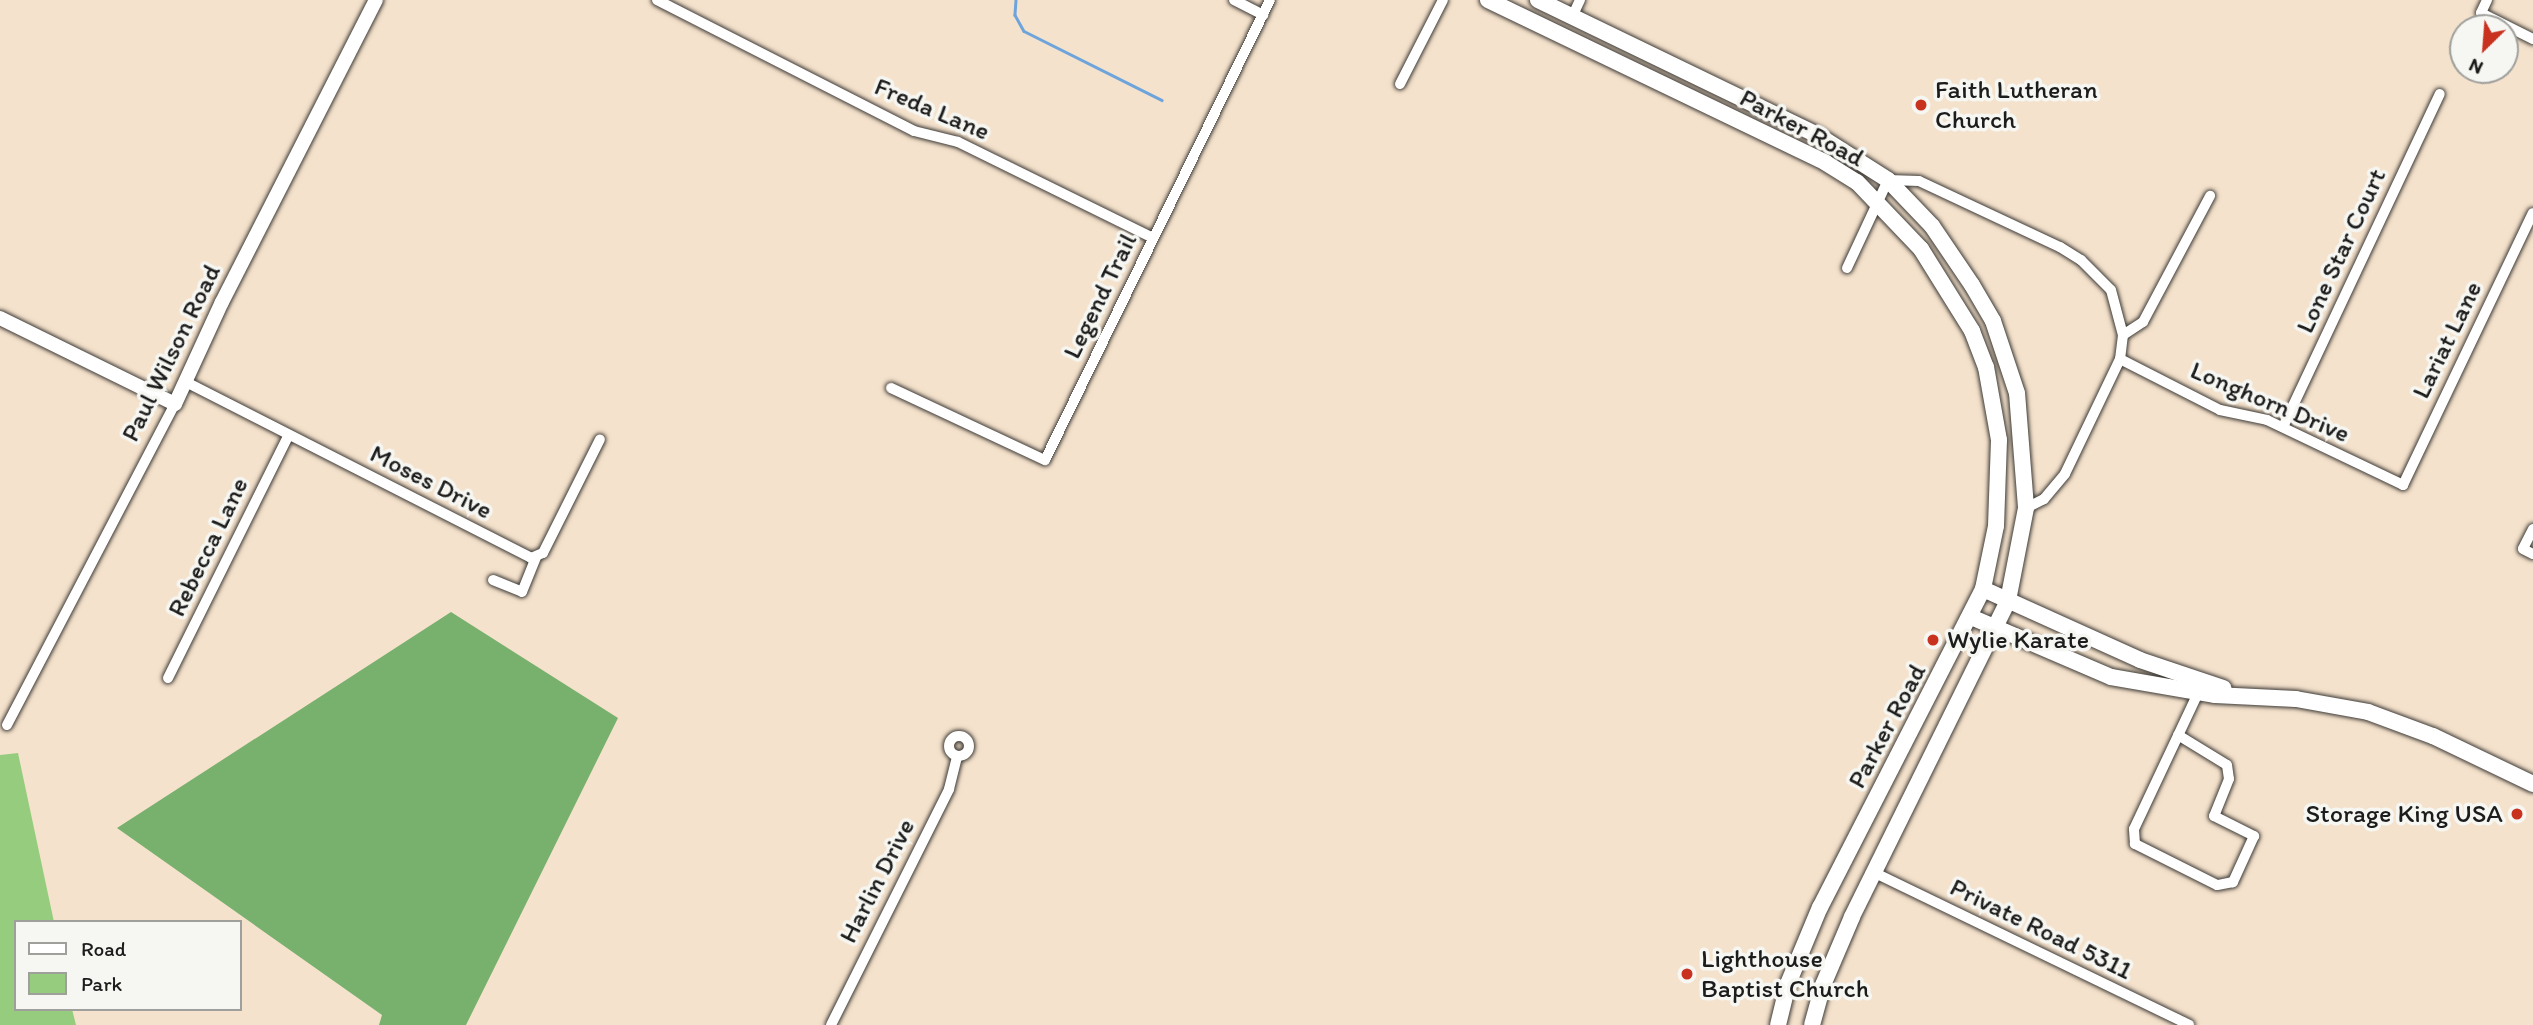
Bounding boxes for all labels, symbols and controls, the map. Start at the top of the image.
north arrow [2449,14,2519,84]
text: N [2465,54,2486,80]
street label: Freda Lane [870,71,994,147]
place label: Faith Lutheran Church [1935,74,2098,136]
street label: Parker Road [1735,82,1869,174]
marker: Faith Lutheran Church [1913,97,1929,113]
street label: Lone Star Court [2289,164,2393,338]
street label: Legend Trail [1056,228,1144,364]
street label: Paul Wilson Road [115,260,227,446]
street label: Lariat Lane [2405,276,2489,404]
street label: Longhorn Drive [2186,354,2354,450]
street label: Moses Drive [364,438,498,526]
street label: Rebecca Lane [161,472,255,622]
place label: Wylie Karate [1947,624,2089,656]
marker: Wylie Karate [1925,632,1941,648]
street label: Parker Road [1841,659,1933,793]
place label: Storage King USA [2305,798,2503,830]
marker: Storage King USA [2509,806,2525,822]
street label: Harlin Drive [832,814,922,948]
street label: Private Road 5311 [1945,871,2137,987]
legend [14,920,242,1011]
text: Road [81,936,126,961]
place label: Lighthouse Baptist Church [1701,943,1870,1004]
marker: Lighthouse Baptist Church [1679,966,1695,982]
text: Park [81,971,122,996]

